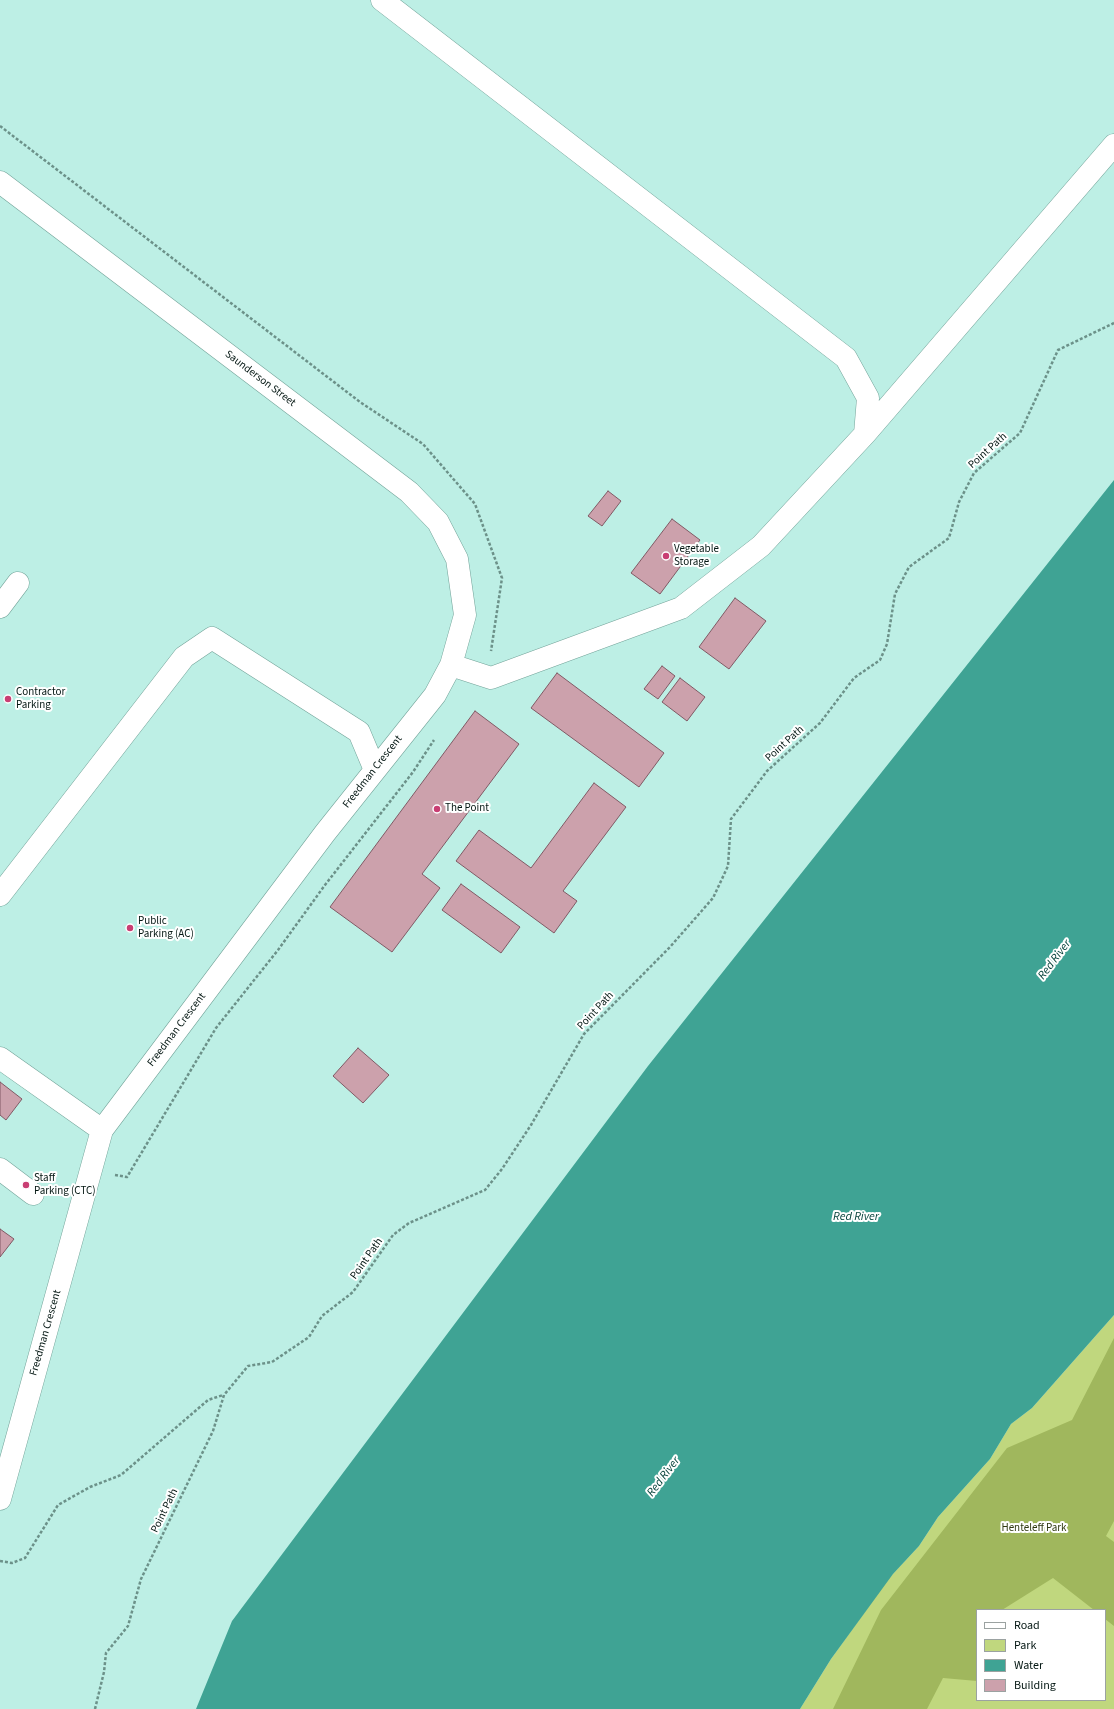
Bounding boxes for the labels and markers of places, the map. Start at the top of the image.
place label: Vegetable Storage [674,543,719,569]
marker: Vegetable Storage [661,551,671,561]
place label: Contractor Parking [16,686,65,712]
marker: Contractor Parking [3,694,13,704]
place label: The Point [445,802,489,816]
marker: The Point [432,804,442,814]
place label: Public Parking (AC) [138,915,194,941]
marker: Public Parking (AC) [125,923,135,933]
place label: Staff Parking (CTC) [34,1172,96,1198]
marker: Staff Parking (CTC) [21,1180,31,1190]

